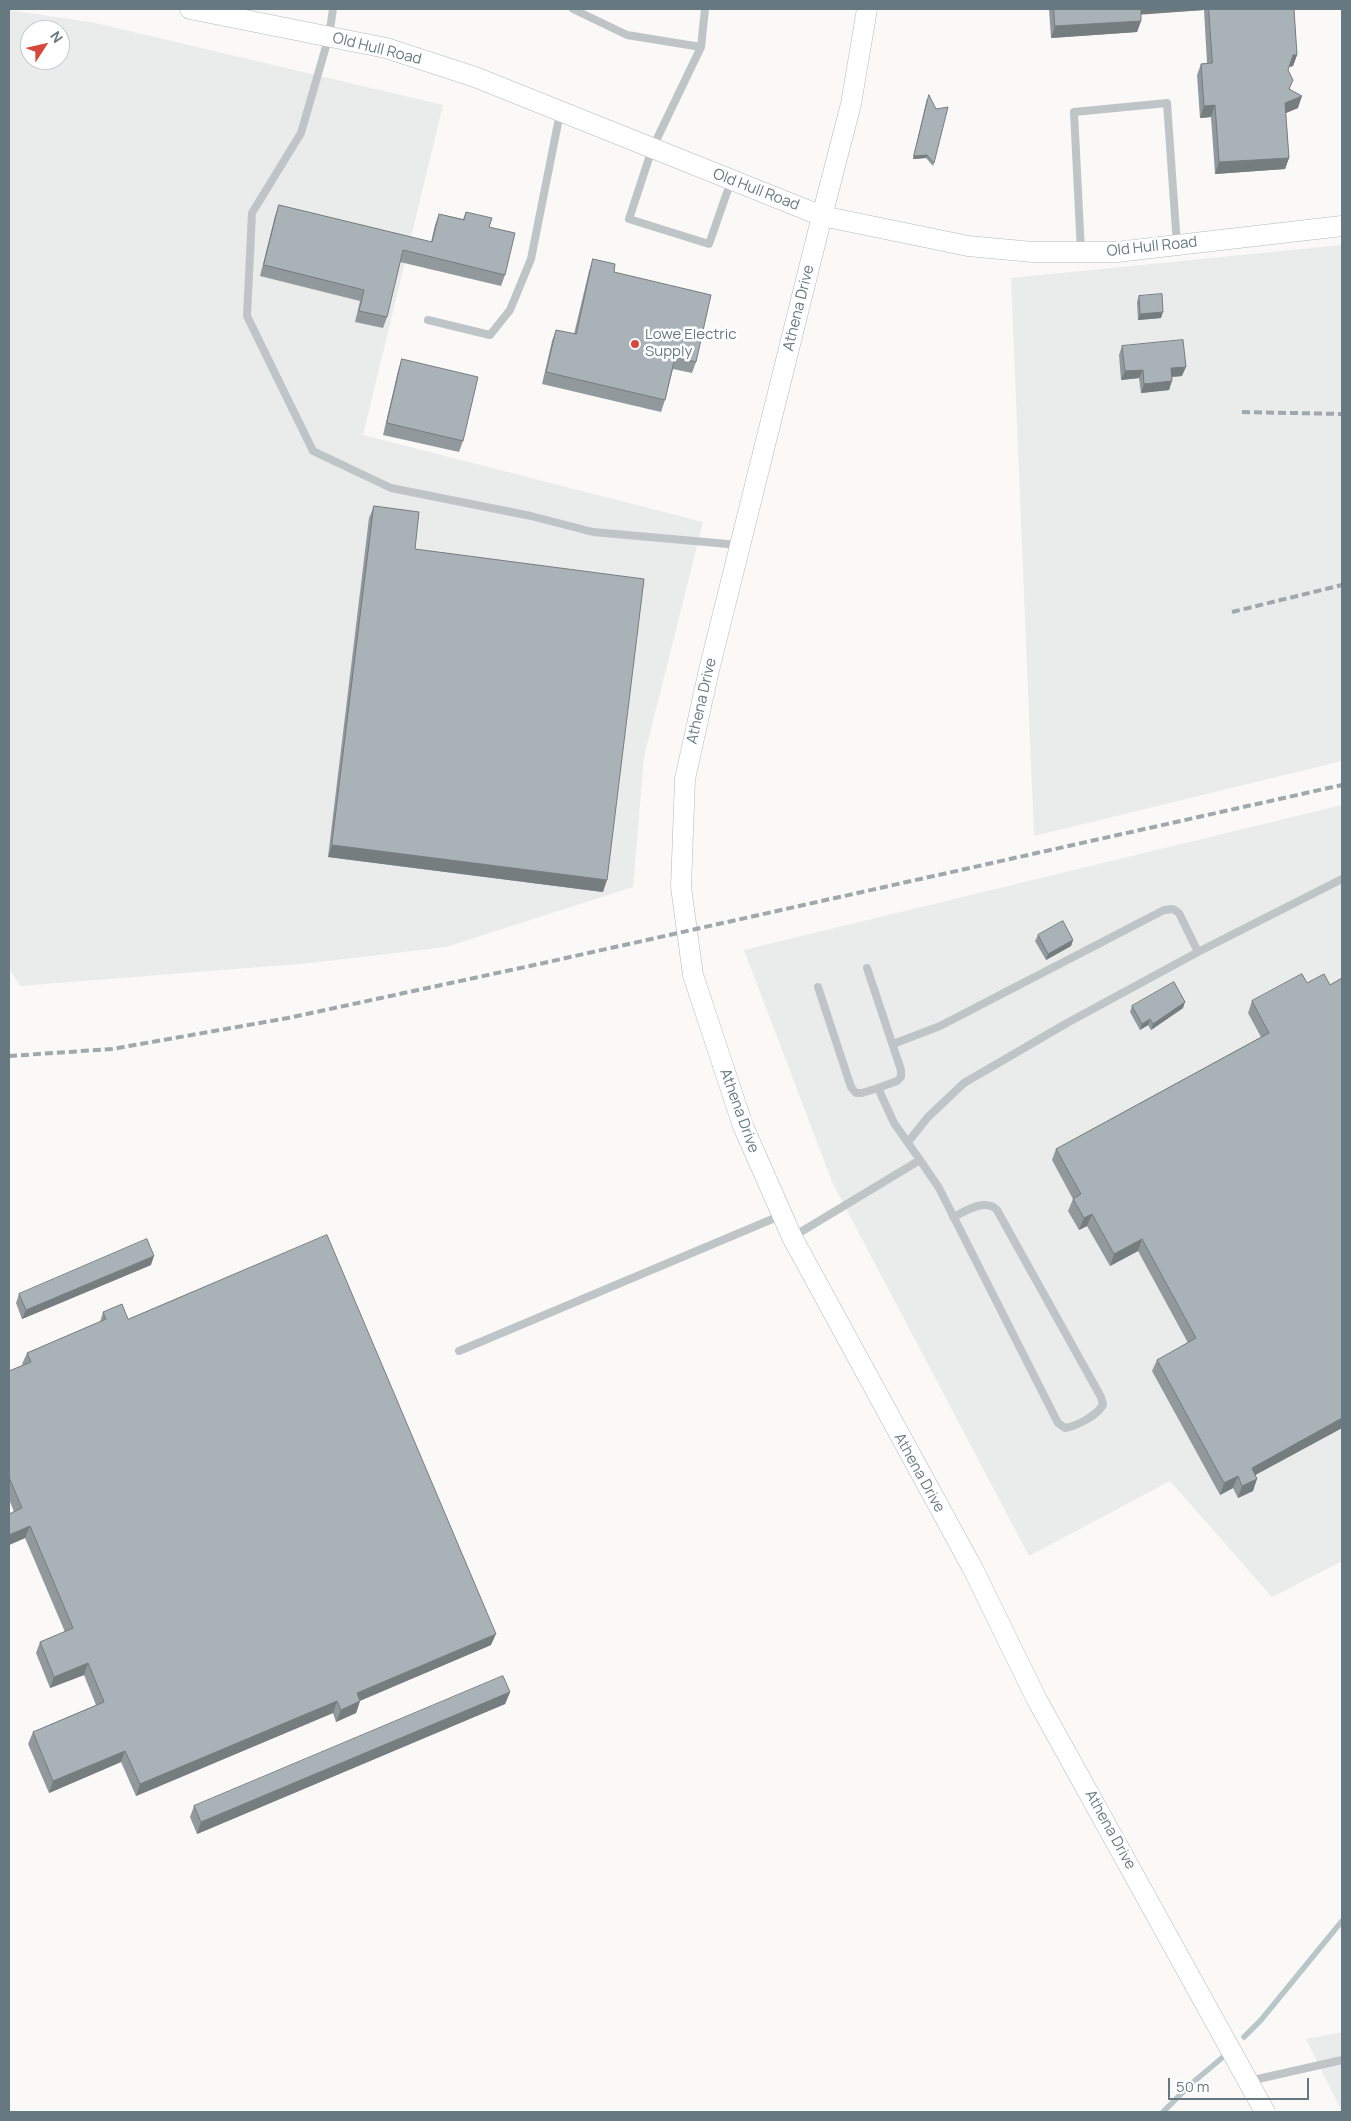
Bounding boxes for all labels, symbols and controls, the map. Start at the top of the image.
north arrow [20,20,70,70]
text: N [46,27,68,46]
street label: Old Hull Road [331,29,423,69]
street label: Old Hull Road [710,165,802,215]
street label: Old Hull Road [1106,233,1198,261]
street label: Athena Drive [780,263,818,353]
place label: Lowe Electric Supply [645,326,737,361]
marker: Lowe Electric Supply [629,338,641,350]
street label: Athena Drive [683,656,721,746]
street label: Athena Drive [715,1067,763,1155]
street label: Athena Drive [890,1430,948,1516]
street label: Athena Drive [1081,1787,1139,1873]
scale bar [1171,2068,1312,2100]
text: 50 m [1176,2076,1210,2097]

